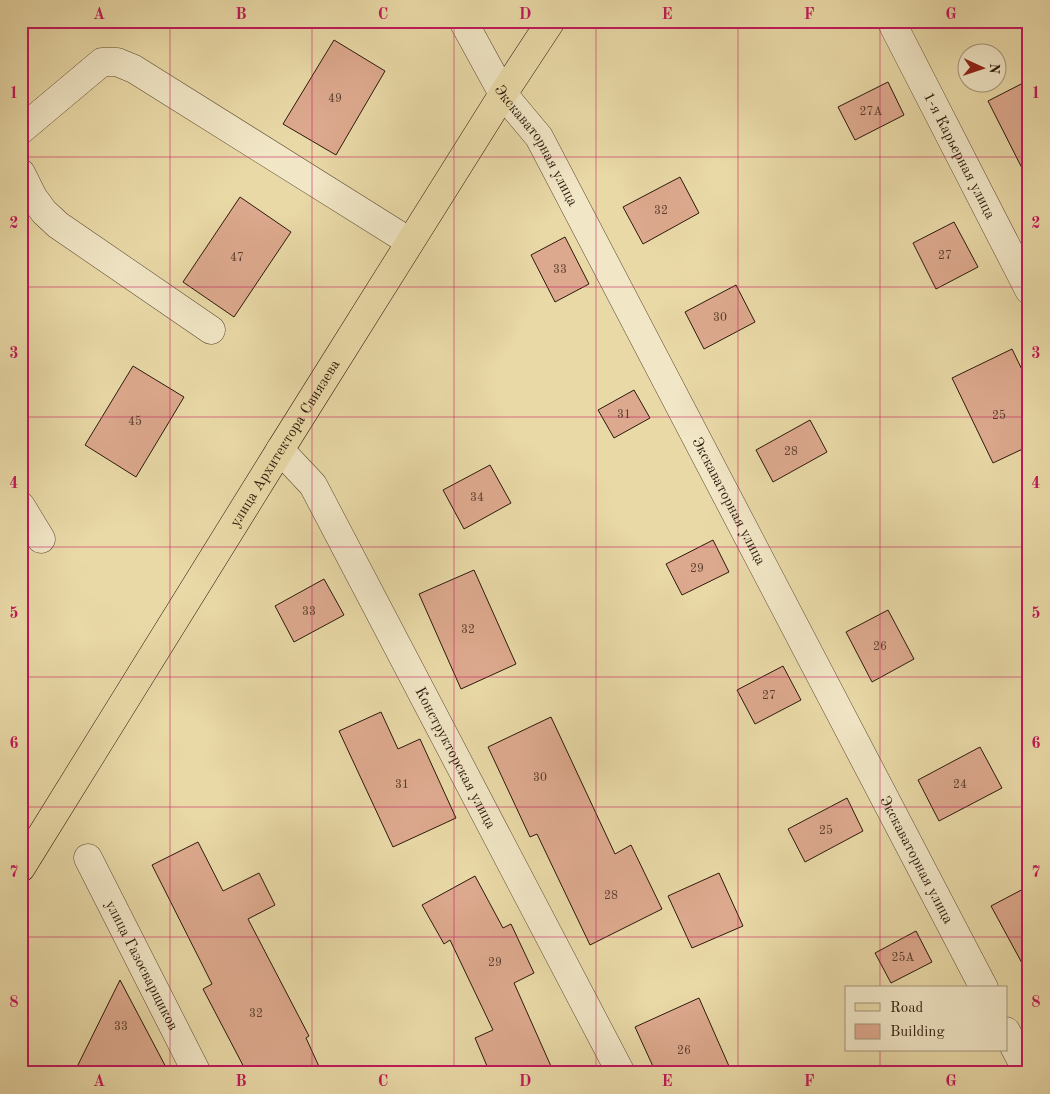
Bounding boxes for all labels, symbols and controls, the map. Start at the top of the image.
text: A [93,7,105,23]
text: B [235,7,247,23]
text: C [378,7,388,23]
text: D [519,7,531,23]
text: E [661,7,673,23]
text: F [804,7,815,23]
text: G [945,7,957,23]
north arrow [958,42,1008,92]
text: N [987,63,1001,75]
street label: Экскаваторная улица [491,83,580,209]
text: 1 [9,86,19,102]
text: 1 [1031,86,1041,102]
street label: 1-я Карьерная улица [920,90,998,222]
house number: 49 [328,93,342,105]
house number: 27А [859,106,883,118]
house number: 32 [654,205,668,217]
text: 2 [9,216,19,232]
text: 2 [1031,216,1041,232]
house number: 27 [938,250,952,262]
house number: 47 [230,252,244,264]
house number: 33 [553,264,567,276]
house number: 30 [713,312,727,324]
text: 3 [9,346,19,362]
text: 3 [1031,346,1041,362]
street label: улица Архитектора Свиязева [228,357,344,530]
house number: 31 [617,409,631,421]
house number: 25 [992,409,1006,422]
house number: 45 [128,415,142,428]
street label: Экскаваторная улица [688,435,768,568]
house number: 28 [784,446,798,458]
text: 4 [9,476,19,492]
text: 4 [1031,476,1041,492]
house number: 34 [470,492,484,504]
house number: 29 [690,563,704,575]
text: 5 [9,606,19,622]
house number: 33 [302,606,316,618]
text: 5 [1031,606,1041,622]
house number: 32 [461,624,475,636]
house number: 26 [873,641,887,653]
street label: Конструкторская улица [411,685,498,832]
house number: 27 [762,690,776,702]
text: 6 [9,736,19,752]
text: 6 [1031,736,1041,752]
house number: 30 [533,772,547,784]
house number: 31 [395,779,409,791]
house number: 24 [953,779,967,791]
street label: Экскаваторная улица [876,794,955,927]
house number: 25 [819,824,833,837]
text: 7 [9,865,19,881]
text: 7 [1031,865,1041,881]
house number: 28 [604,890,618,902]
street label: улица Газосварщиков [102,898,180,1033]
house number: 25А [891,951,915,964]
house number: 29 [488,957,502,969]
legend [845,986,1008,1052]
text: 8 [9,995,19,1011]
text: 8 [1031,995,1041,1011]
text: Road [890,1001,924,1016]
house number: 32 [249,1008,263,1020]
house number: 33 [114,1021,128,1033]
text: Building [890,1025,945,1040]
house number: 26 [677,1045,691,1057]
text: A [93,1074,105,1090]
text: B [235,1074,247,1090]
text: C [378,1074,388,1090]
text: D [519,1074,531,1090]
text: E [661,1074,673,1090]
text: F [804,1074,815,1090]
text: G [945,1074,957,1090]

